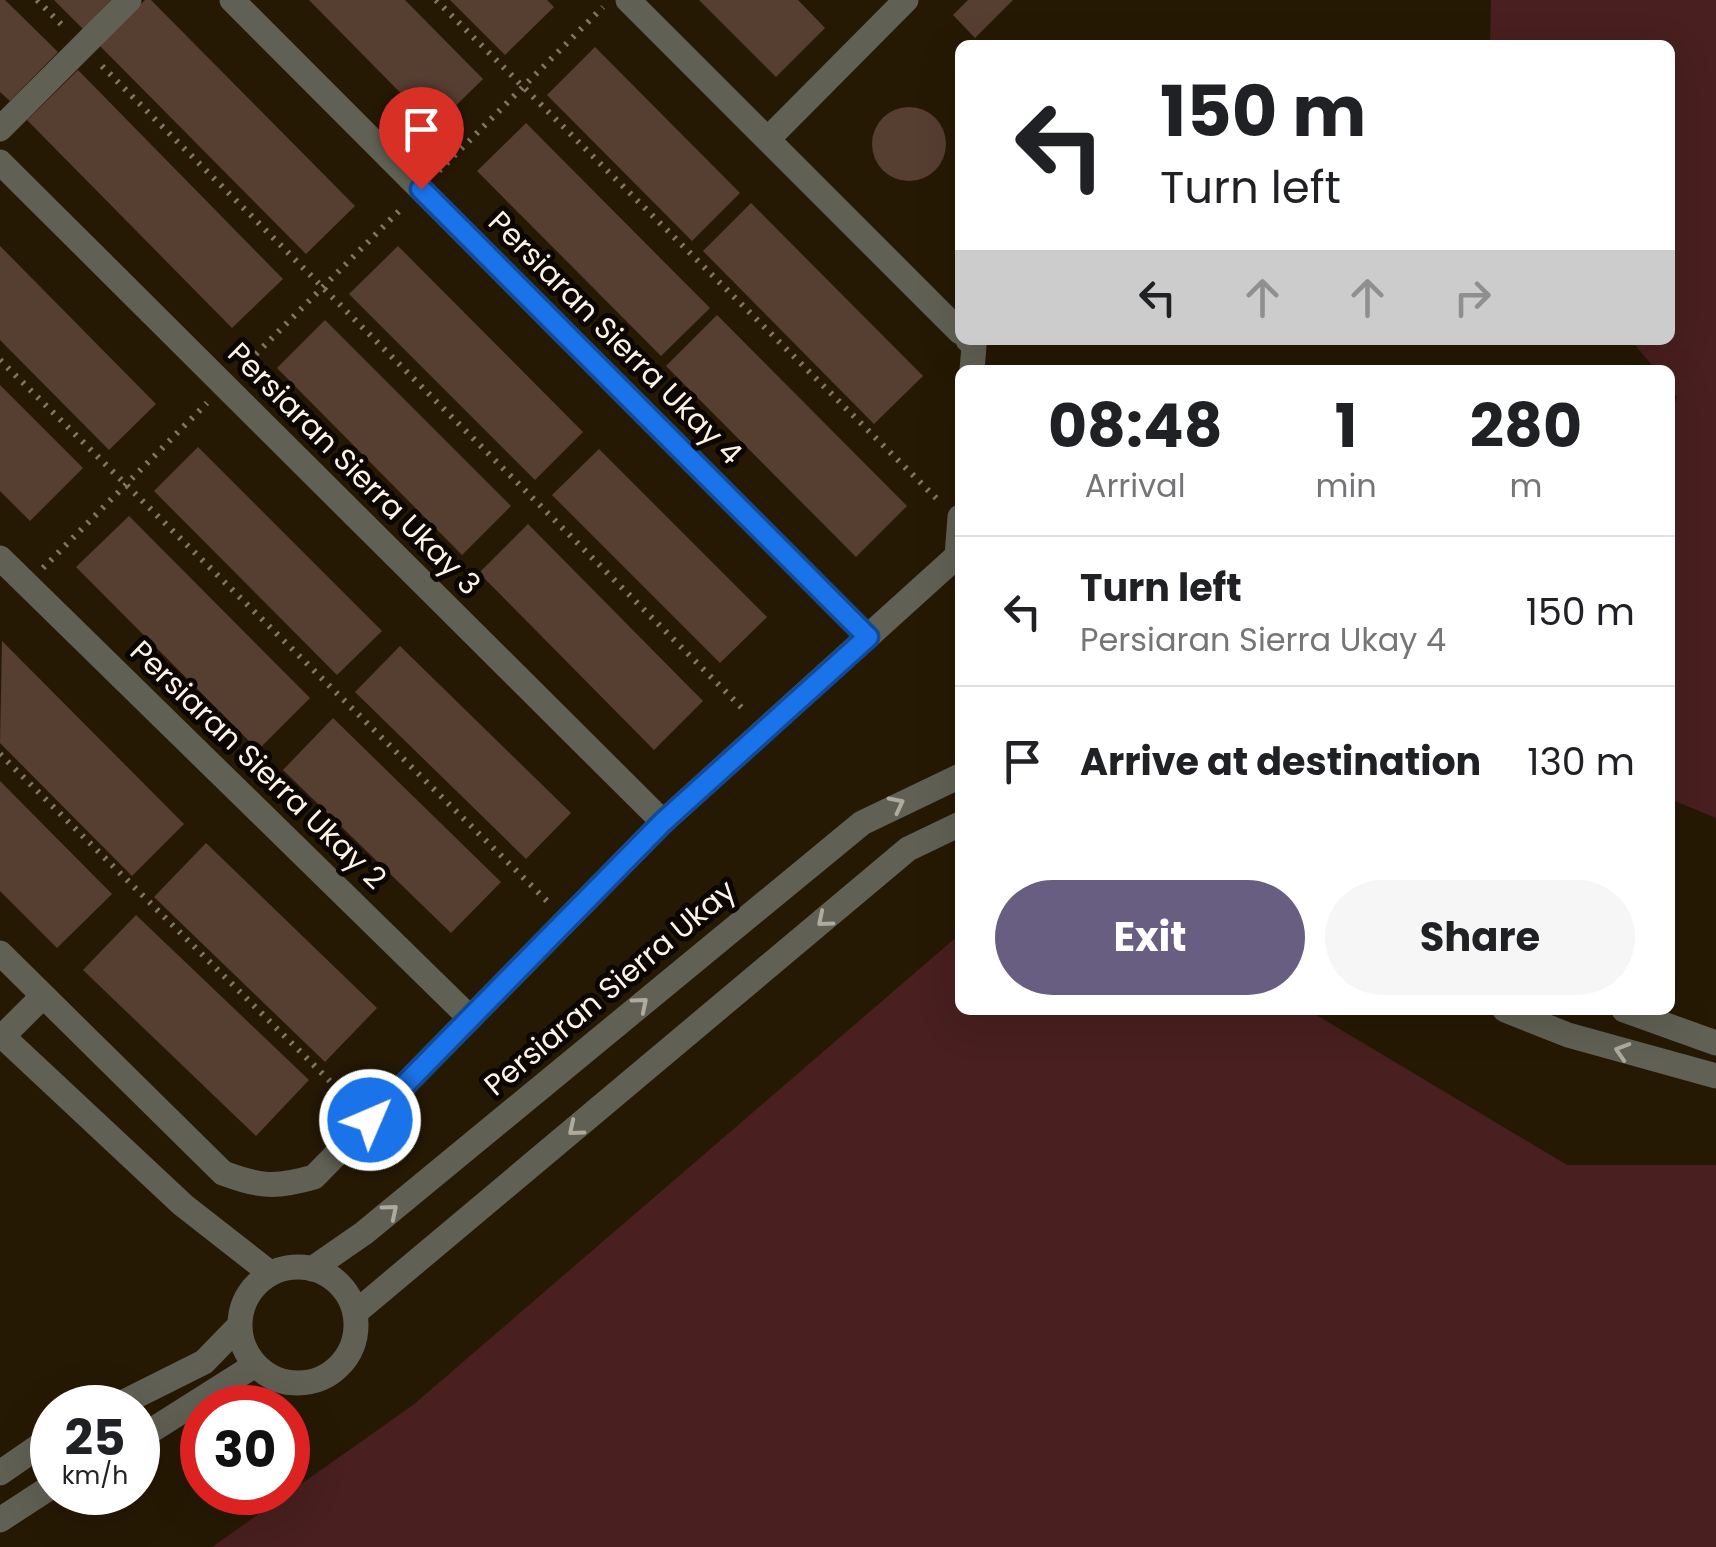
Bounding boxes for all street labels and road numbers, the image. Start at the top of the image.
street label: Persiaran Sierra Ukay 4 [479,201,752,474]
street label: Persiaran Sierra Ukay 3 [218,333,490,605]
street label: Persiaran Sierra Ukay 2 [121,631,396,899]
street label: Persiaran Sierra Ukay [475,869,745,1106]

